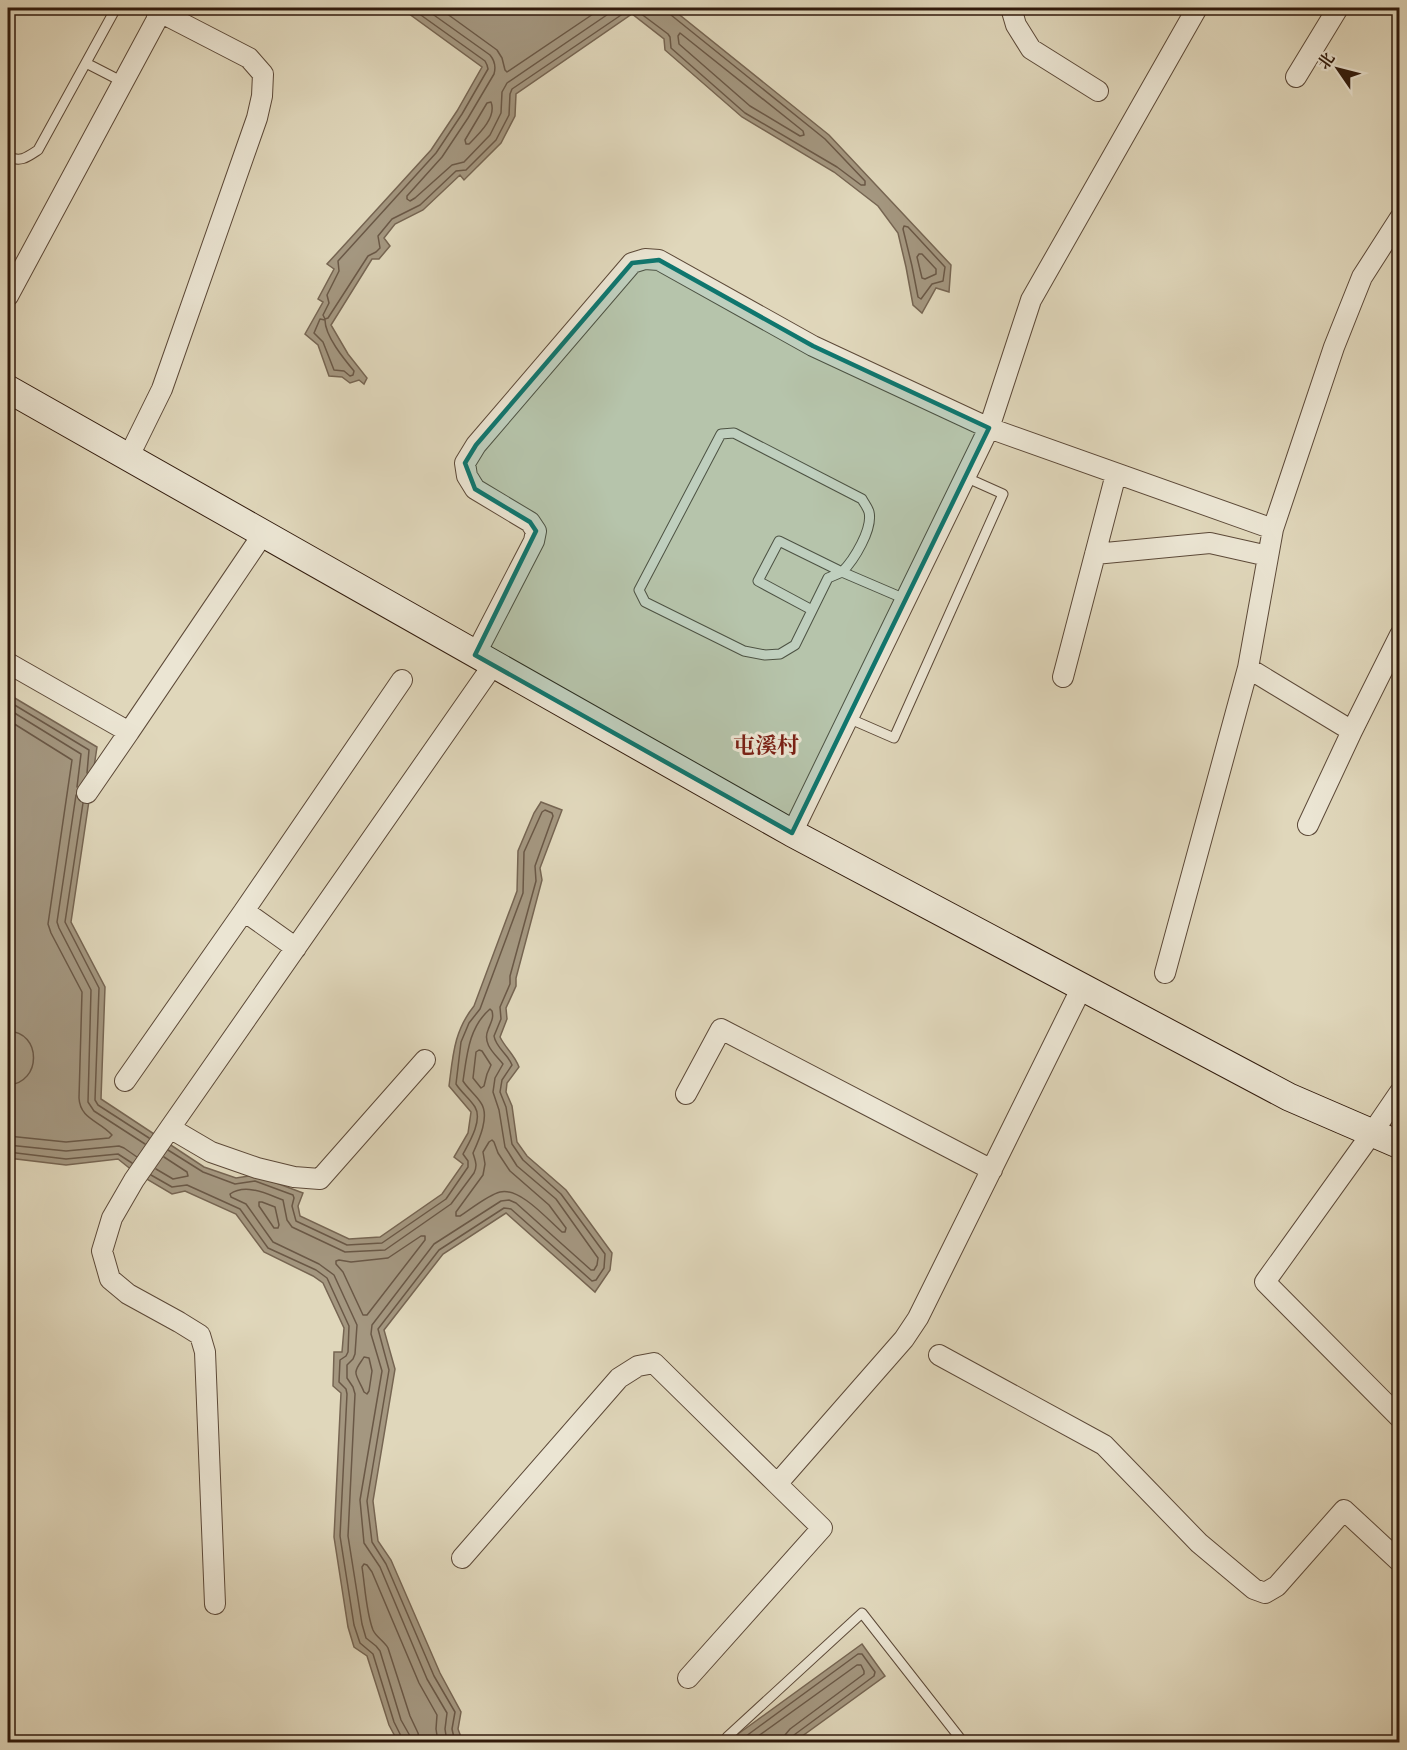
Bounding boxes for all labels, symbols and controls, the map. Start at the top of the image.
north arrow [1308,39,1368,99]
text: 北 [1311,47,1340,74]
district label: 屯溪村 [733,729,799,761]

